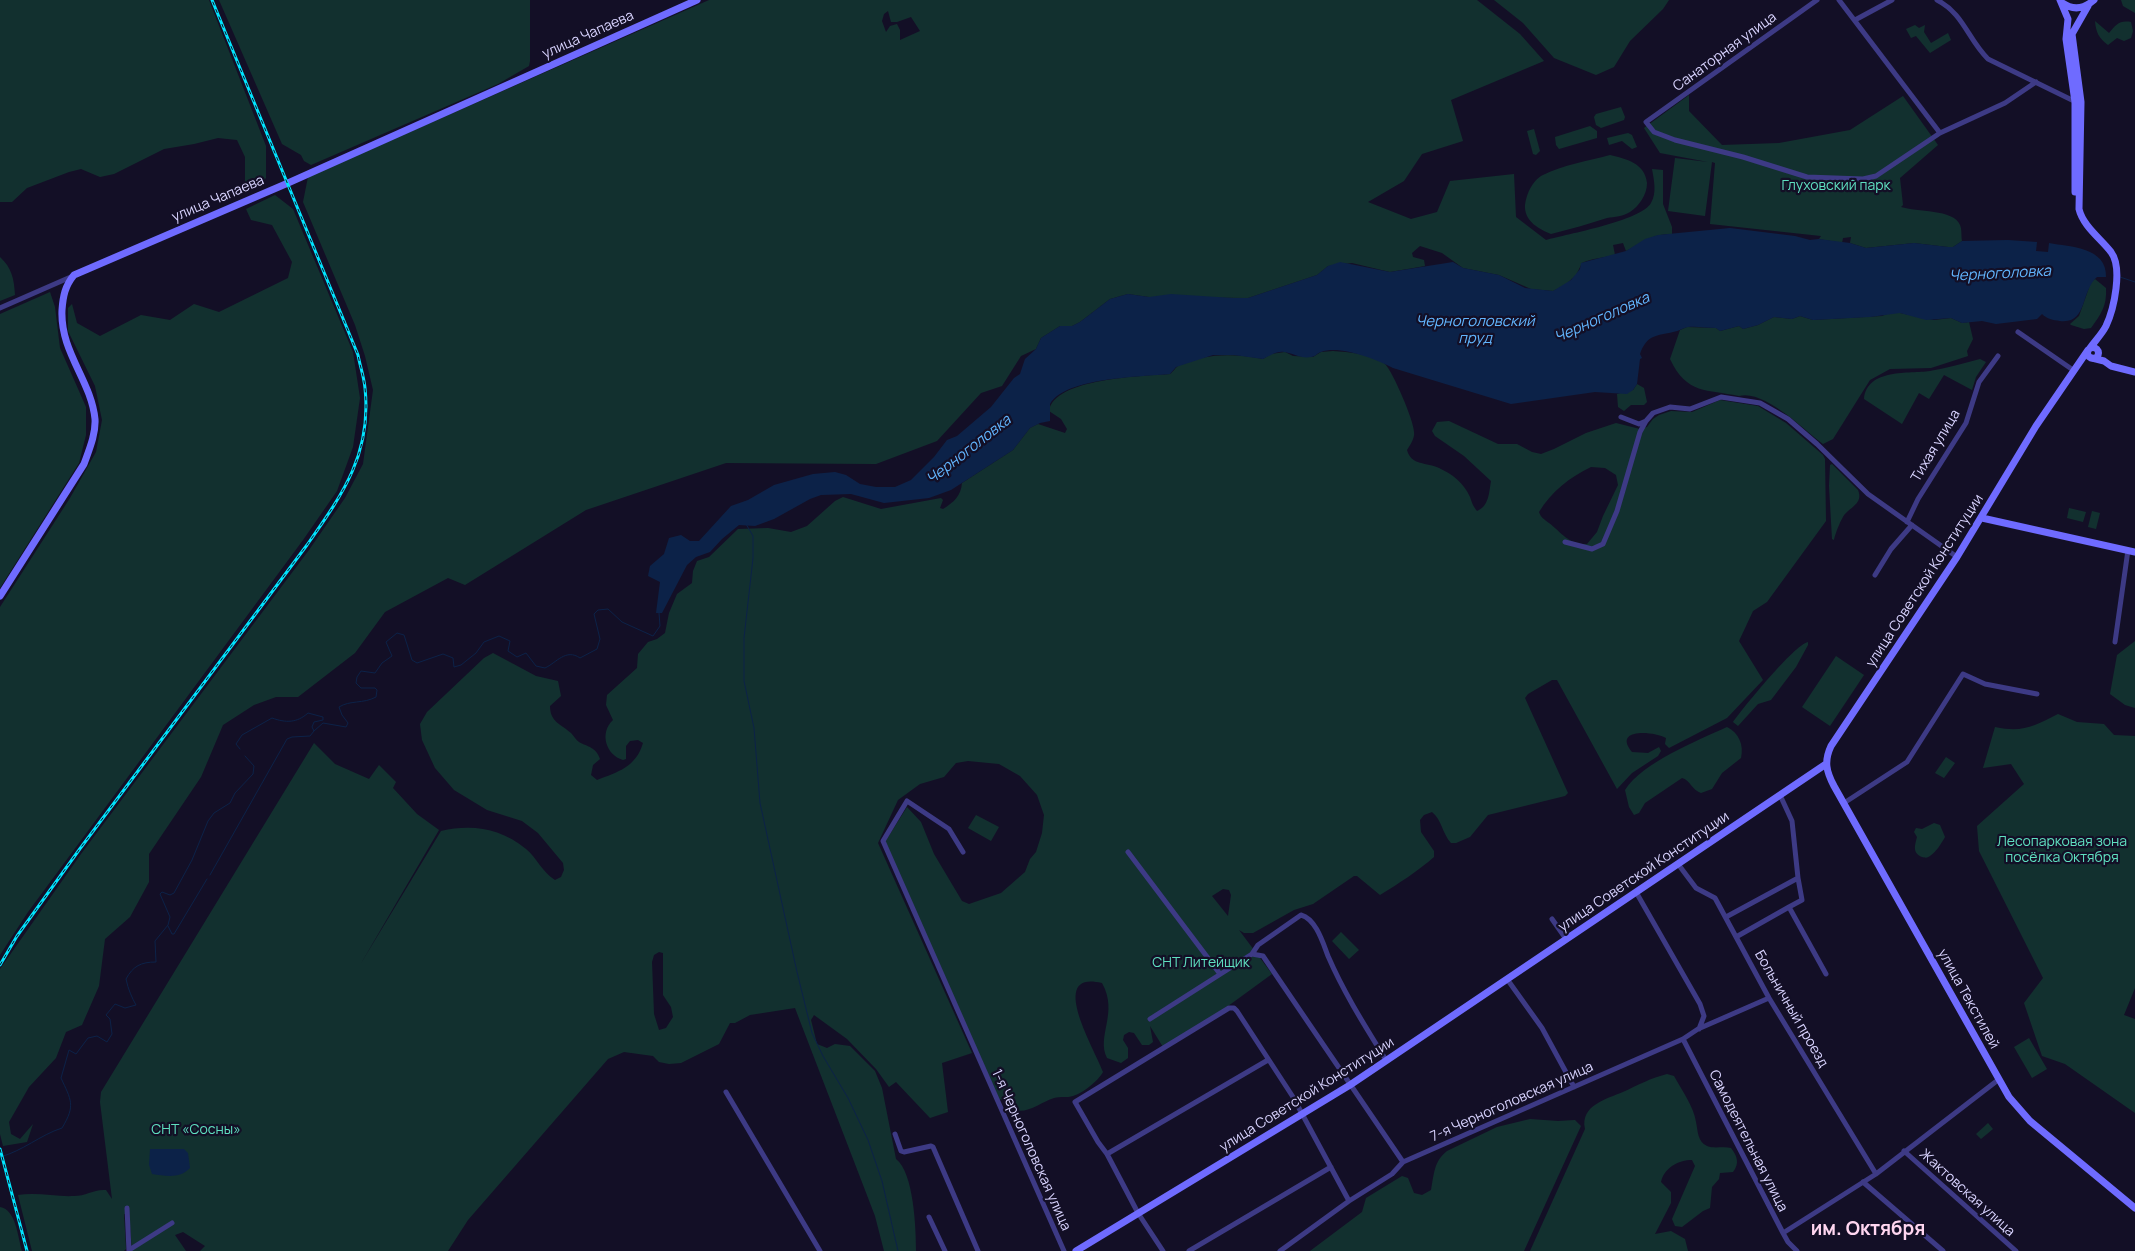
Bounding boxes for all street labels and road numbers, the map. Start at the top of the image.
street label: улица Чапаева [540,7,636,63]
street label: Санаторная улица [1670,9,1780,95]
street label: улица Чапаева [169,172,267,226]
street label: Тихая улица [1908,407,1964,485]
street label: улица Советской Конституции [1863,491,1987,671]
street label: улица Советской Конституции [1555,808,1733,936]
street label: улица Текстилей [1934,946,2002,1052]
street label: Больничный проезд [1751,948,1831,1070]
street label: улица Советской Конституции [1217,1034,1397,1156]
street label: 7-я Черноголовская улица [1428,1058,1596,1146]
street label: 1-я Черноголовская улица [988,1067,1074,1233]
street label: Самодеятельная улица [1705,1067,1791,1215]
street label: Жактовская улица [1916,1146,2018,1240]

